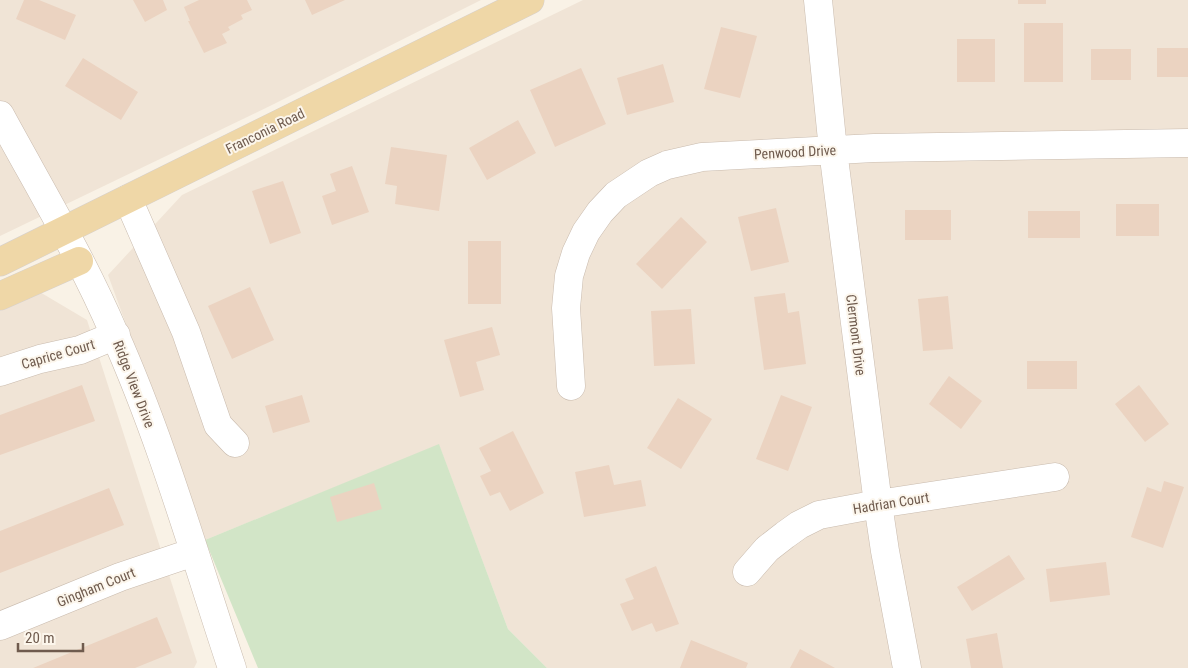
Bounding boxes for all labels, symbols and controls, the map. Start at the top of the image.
street label: Franconia Road [223,105,307,157]
street label: Penwood Drive [754,142,837,162]
street label: Clermont Drive [843,294,869,377]
street label: Caprice Court [19,336,97,372]
street label: Ridge View Drive [110,338,158,430]
street label: Hadrian Court [852,489,930,517]
street label: Gingham Court [55,564,137,610]
scale bar [18,620,82,652]
text: 20 m [25,629,55,647]

